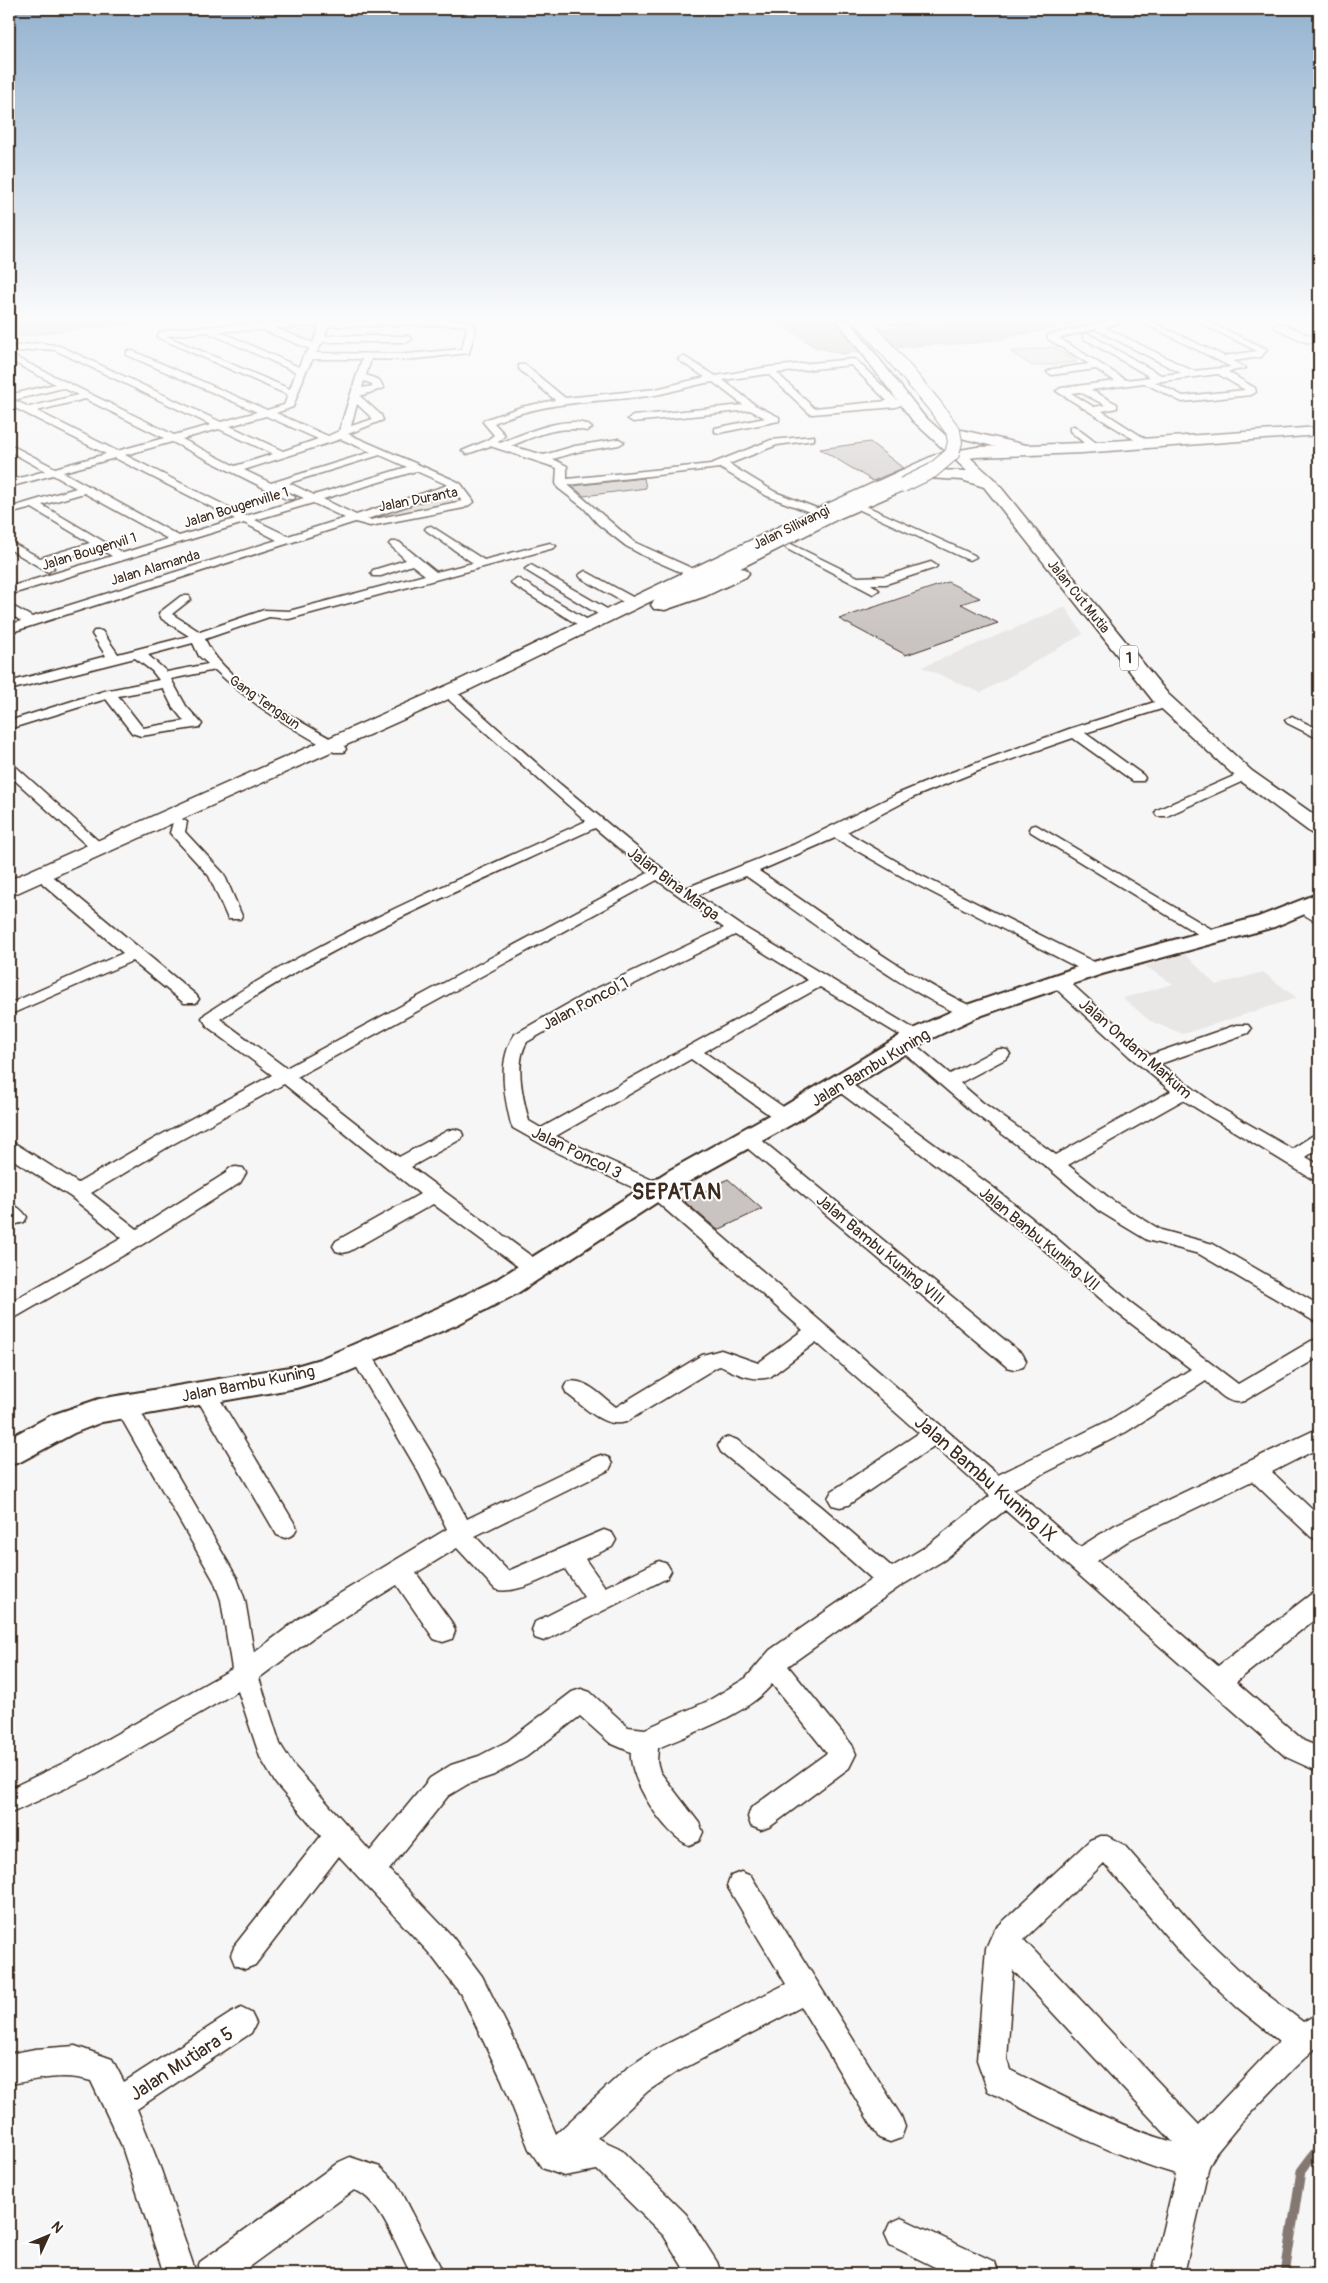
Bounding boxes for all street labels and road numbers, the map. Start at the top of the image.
street label: Jalan Bougenville 1 [182,483,291,531]
street label: Jalan Duranta [377,483,459,515]
street label: Jalan Siliwangi [750,501,833,553]
street label: Jalan Bougenvil 1 [40,529,139,574]
street label: Jalan Alamanda [109,546,202,589]
street label: Jalan Cut Mutia [1044,556,1113,637]
road number: 1 [1120,646,1138,670]
street label: Gang Tengsun [226,672,304,733]
street label: Jalan Bina Marga [623,843,723,925]
street label: Jalan Poncol 1 [539,973,632,1035]
street label: Jalan Ondam Markum [1075,994,1196,1103]
street label: Jalan Bambu Kuning [807,1025,934,1111]
street label: Jalan Poncol 3 [528,1123,625,1183]
street label: Jalan Banbu Kuning VII [975,1182,1104,1295]
street label: Jalan Bambu Kuning VIII [812,1190,949,1309]
street label: Jalan Bambu Kuning [180,1361,316,1407]
street label: Jalan Bambu Kuning IX [909,1410,1061,1547]
street label: Jalan Mutiara 5 [125,2021,238,2106]

